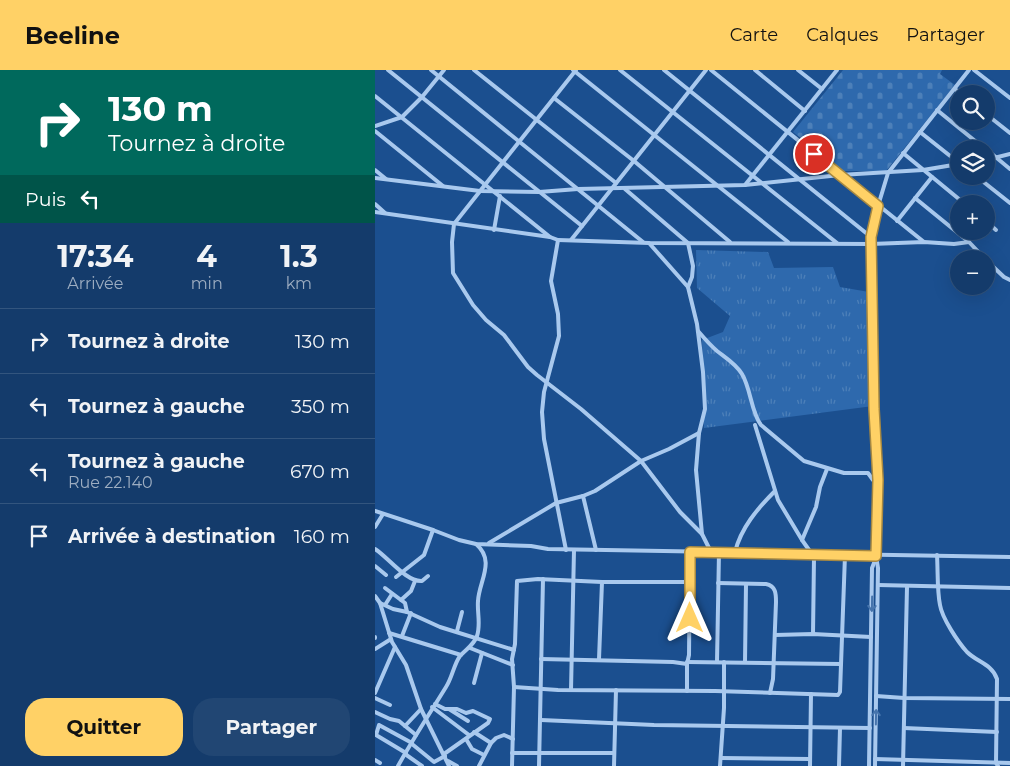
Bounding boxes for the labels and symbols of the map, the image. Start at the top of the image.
pin [793,133,835,175]
position arrow [663,591,715,643]
one-way arrow [867,596,877,612]
one-way arrow [871,710,881,726]

